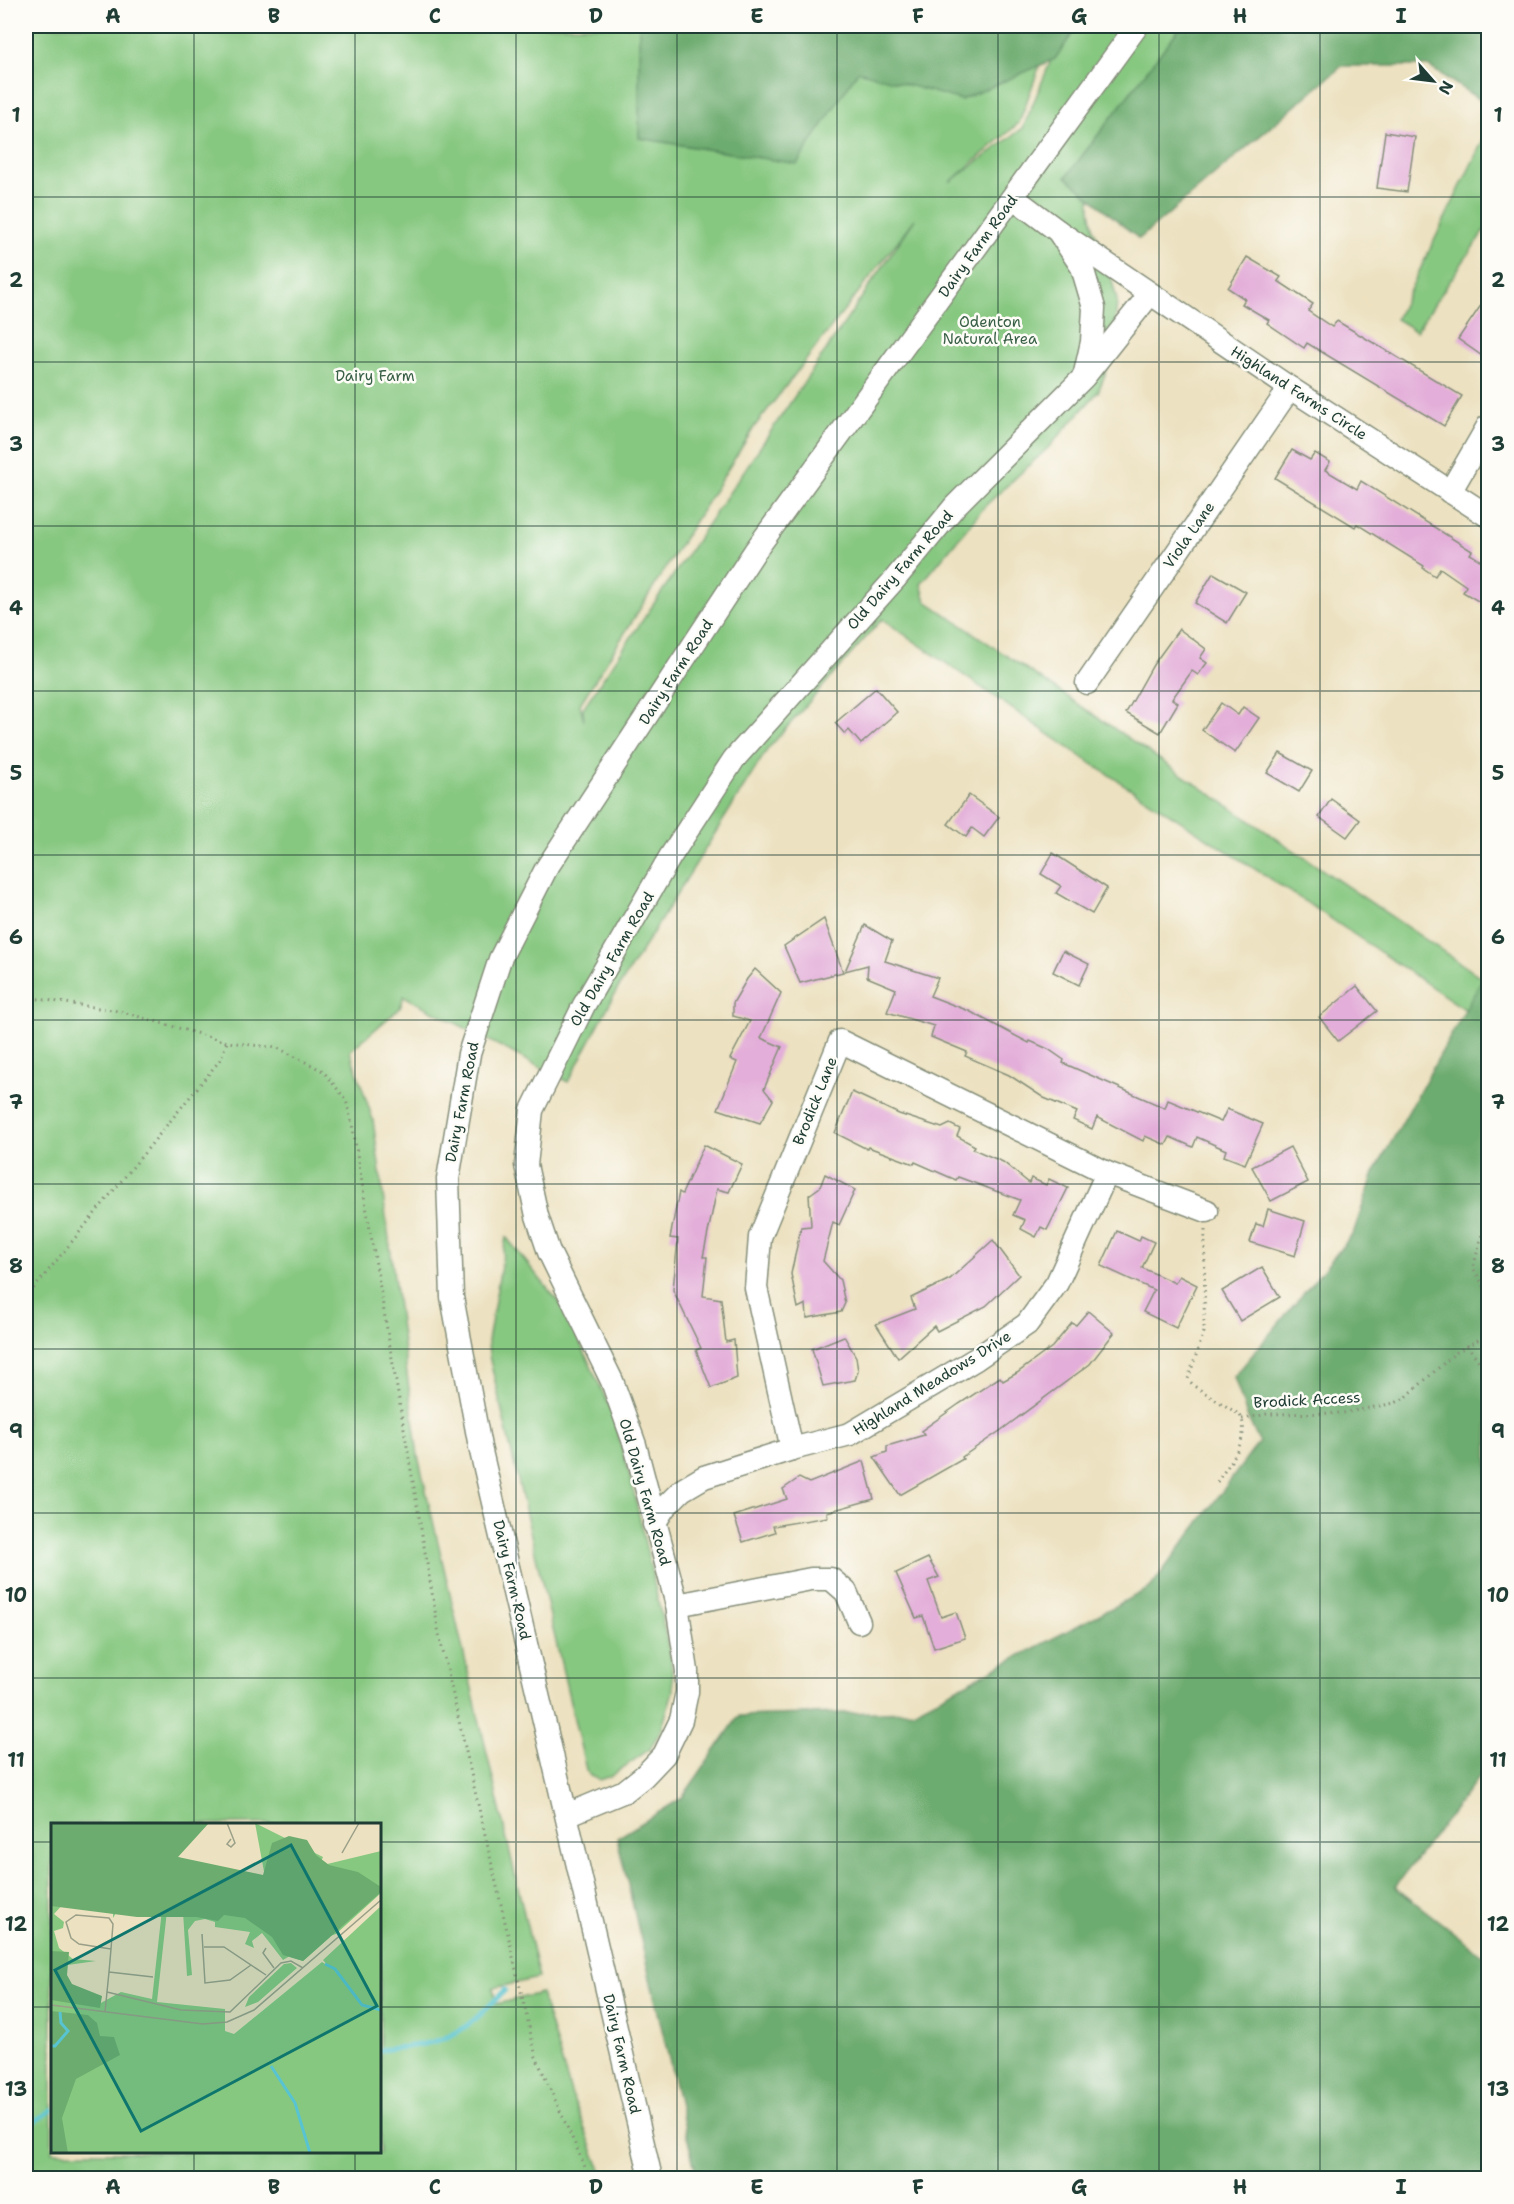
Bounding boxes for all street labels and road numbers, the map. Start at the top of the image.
street label: Dairy Farm Road [934,190,1022,301]
street label: Highland Farms Circle [1227,341,1371,445]
street label: Viola Lane [1159,498,1219,572]
street label: Old Dairy Farm Road [843,506,958,634]
street label: Dairy Farm Road [634,615,718,729]
street label: Old Dairy Farm Road [565,888,659,1030]
street label: Dairy Farm Road [441,1040,484,1164]
street label: Brodick Lane [788,1054,842,1148]
street label: Highland Meadows Drive [849,1326,1015,1440]
street label: Brodick Access [1253,1387,1361,1413]
street label: Old Dairy Farm Road [614,1416,676,1568]
street label: Dairy Farm Road [488,1518,536,1642]
street label: Dairy Farm Road [598,1992,646,2116]

